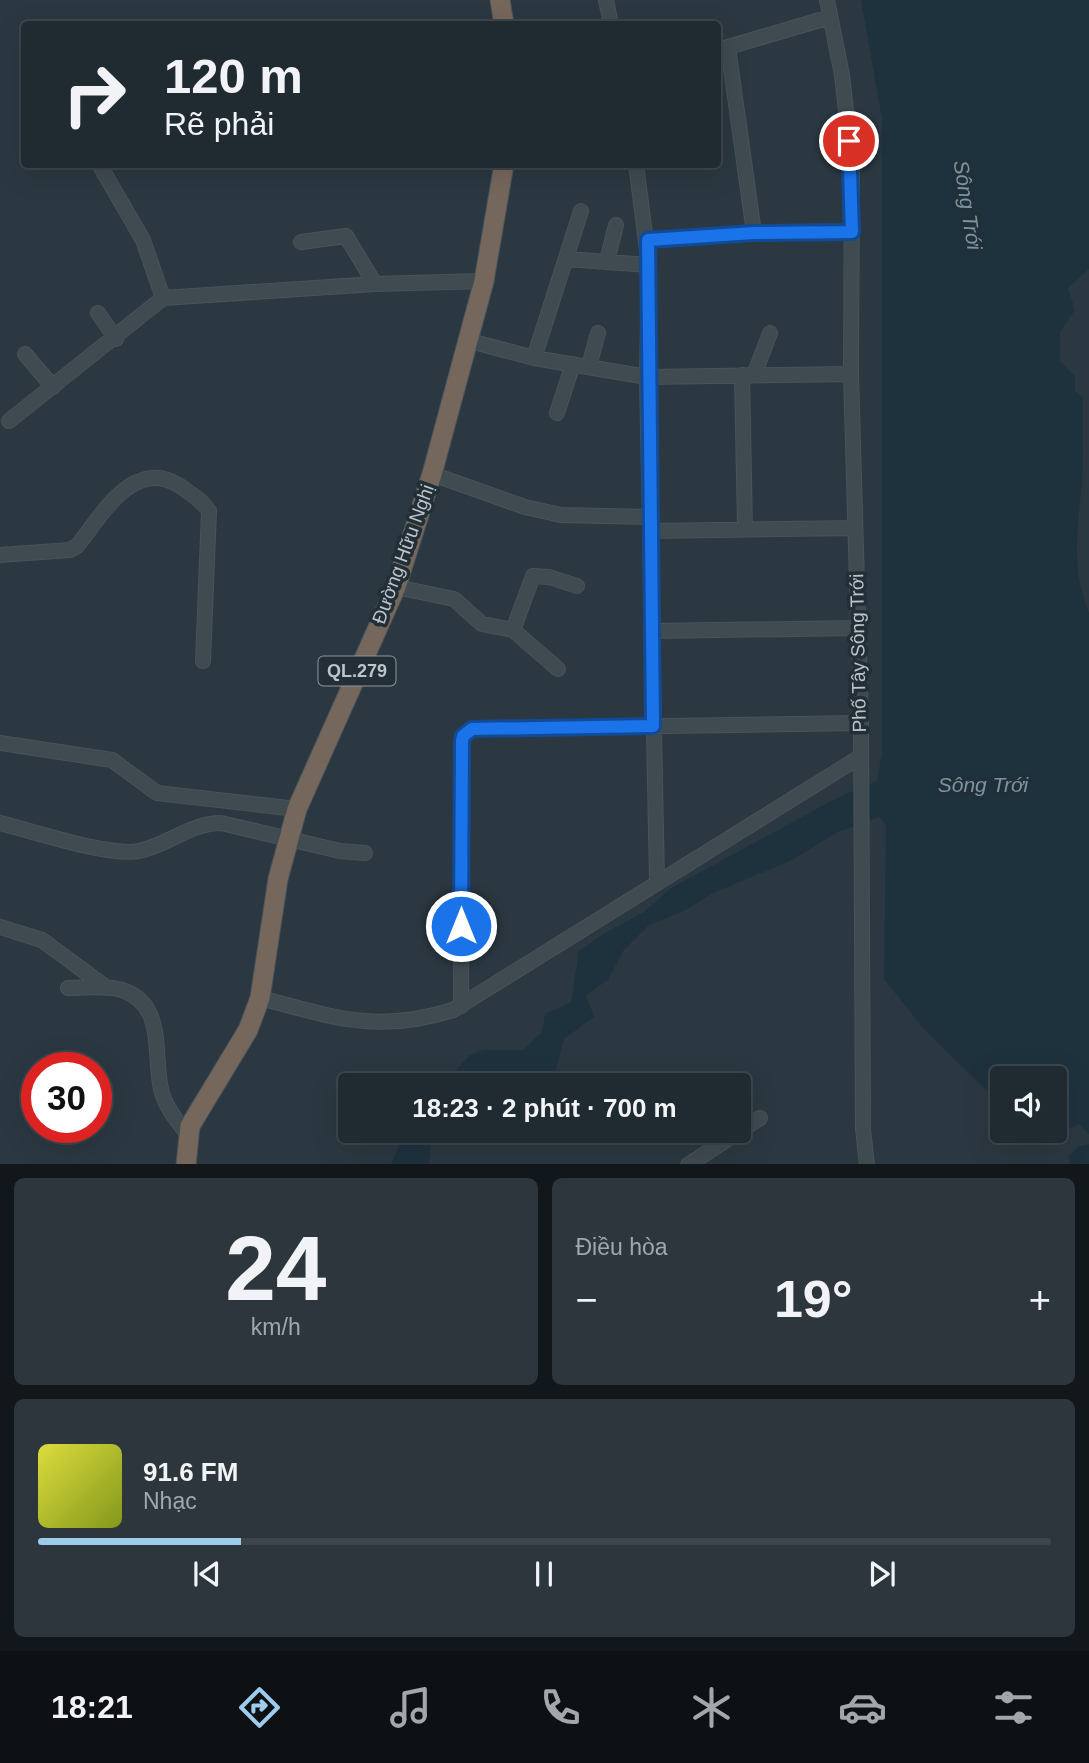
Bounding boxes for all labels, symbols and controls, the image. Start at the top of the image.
icon: right [49,49,140,140]
text: 120 m [164,49,303,103]
text: Rẽ phải [164,106,274,142]
pin [819,111,879,171]
icon: arrive [830,122,868,160]
water label: Sông Trới [950,159,987,253]
street label: Đường Hữu Nghị [368,481,438,627]
street label: Phố Tây Sông Trới [846,573,870,733]
road number: QL.279 [318,656,396,686]
water label: Sông Trới [938,773,1030,796]
position arrow [424,889,498,963]
speed limit sign: 30 [21,1052,112,1143]
map controls [990,1066,1067,1143]
button: sound [990,1066,1067,1143]
text: 18:23 · 2 phút · 700 m [412,1093,677,1123]
text: 24 [225,1218,326,1319]
text: Điều hòa [576,1234,668,1260]
text: 19° [774,1270,853,1328]
text: − [576,1279,598,1321]
text: + [1029,1279,1051,1321]
text: km/h [251,1314,301,1340]
text: 91.6 FM [143,1457,238,1487]
text: Nhạc [143,1488,197,1514]
icon: previous [188,1555,226,1593]
icon: pause [525,1555,563,1593]
icon: next [863,1555,901,1593]
icon: directions [235,1683,284,1732]
icon: music [386,1683,435,1732]
icon: phone [536,1683,585,1732]
icon: climate [687,1683,736,1732]
icon: car [838,1683,887,1732]
icon: filters [989,1683,1038,1732]
text: 18:21 [51,1689,133,1725]

